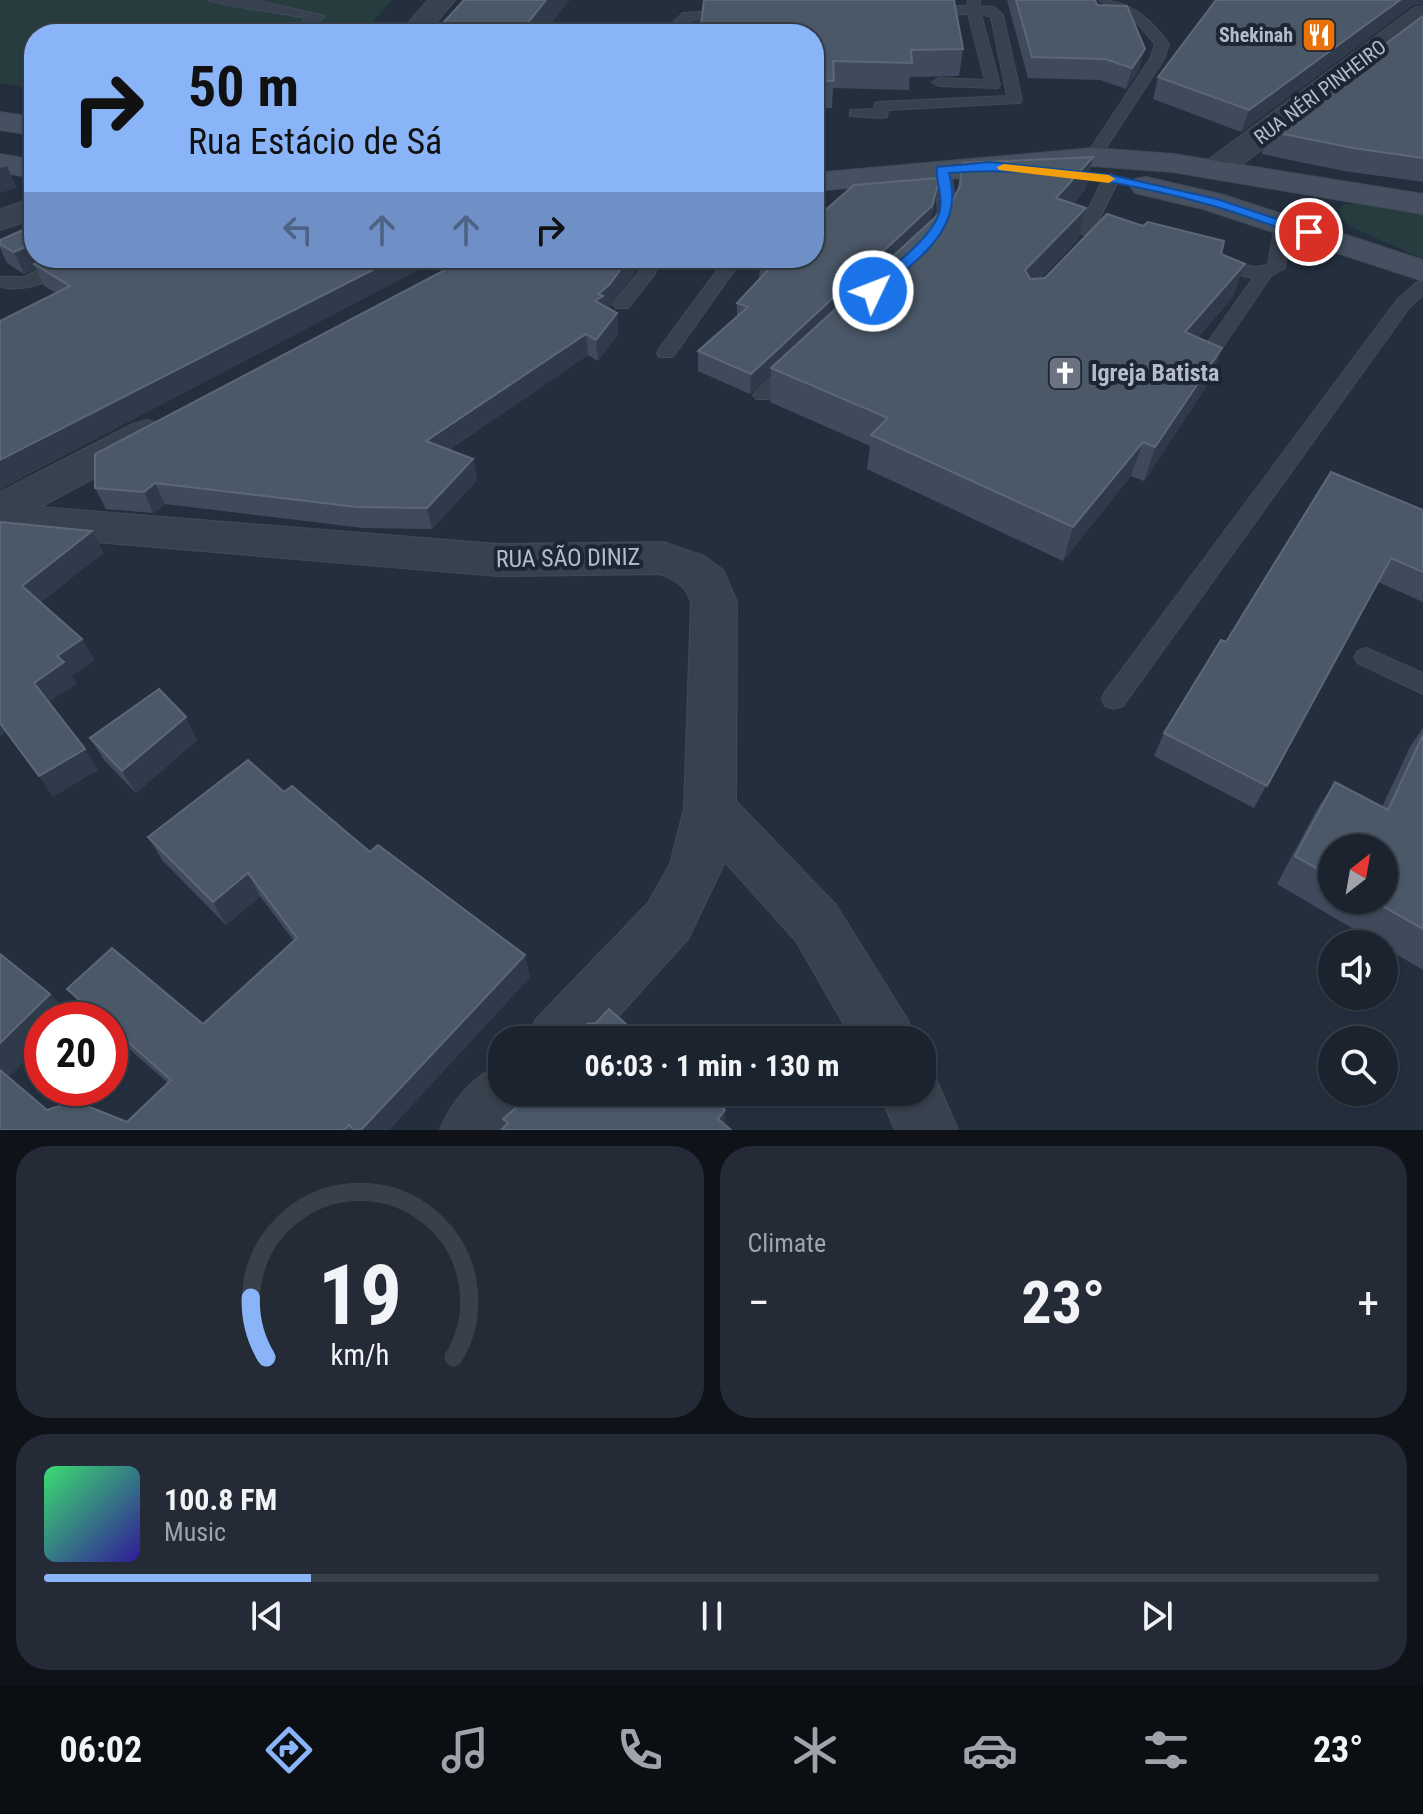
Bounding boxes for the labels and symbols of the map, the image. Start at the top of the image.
restaurant icon: Shekinah [1300,16,1338,54]
place label: Shekinah [1219,23,1293,47]
street label: RUA NÉRI PINHEIRO [1249,35,1391,149]
pin [1275,198,1343,266]
position arrow [831,249,915,333]
church icon: Igreja Batista [1046,354,1084,392]
place label: Igreja Batista [1091,359,1219,387]
street label: RUA SÃO DINIZ [496,543,640,573]
north arrow [1318,834,1398,914]
speed limit sign: 20 [24,1002,128,1106]

